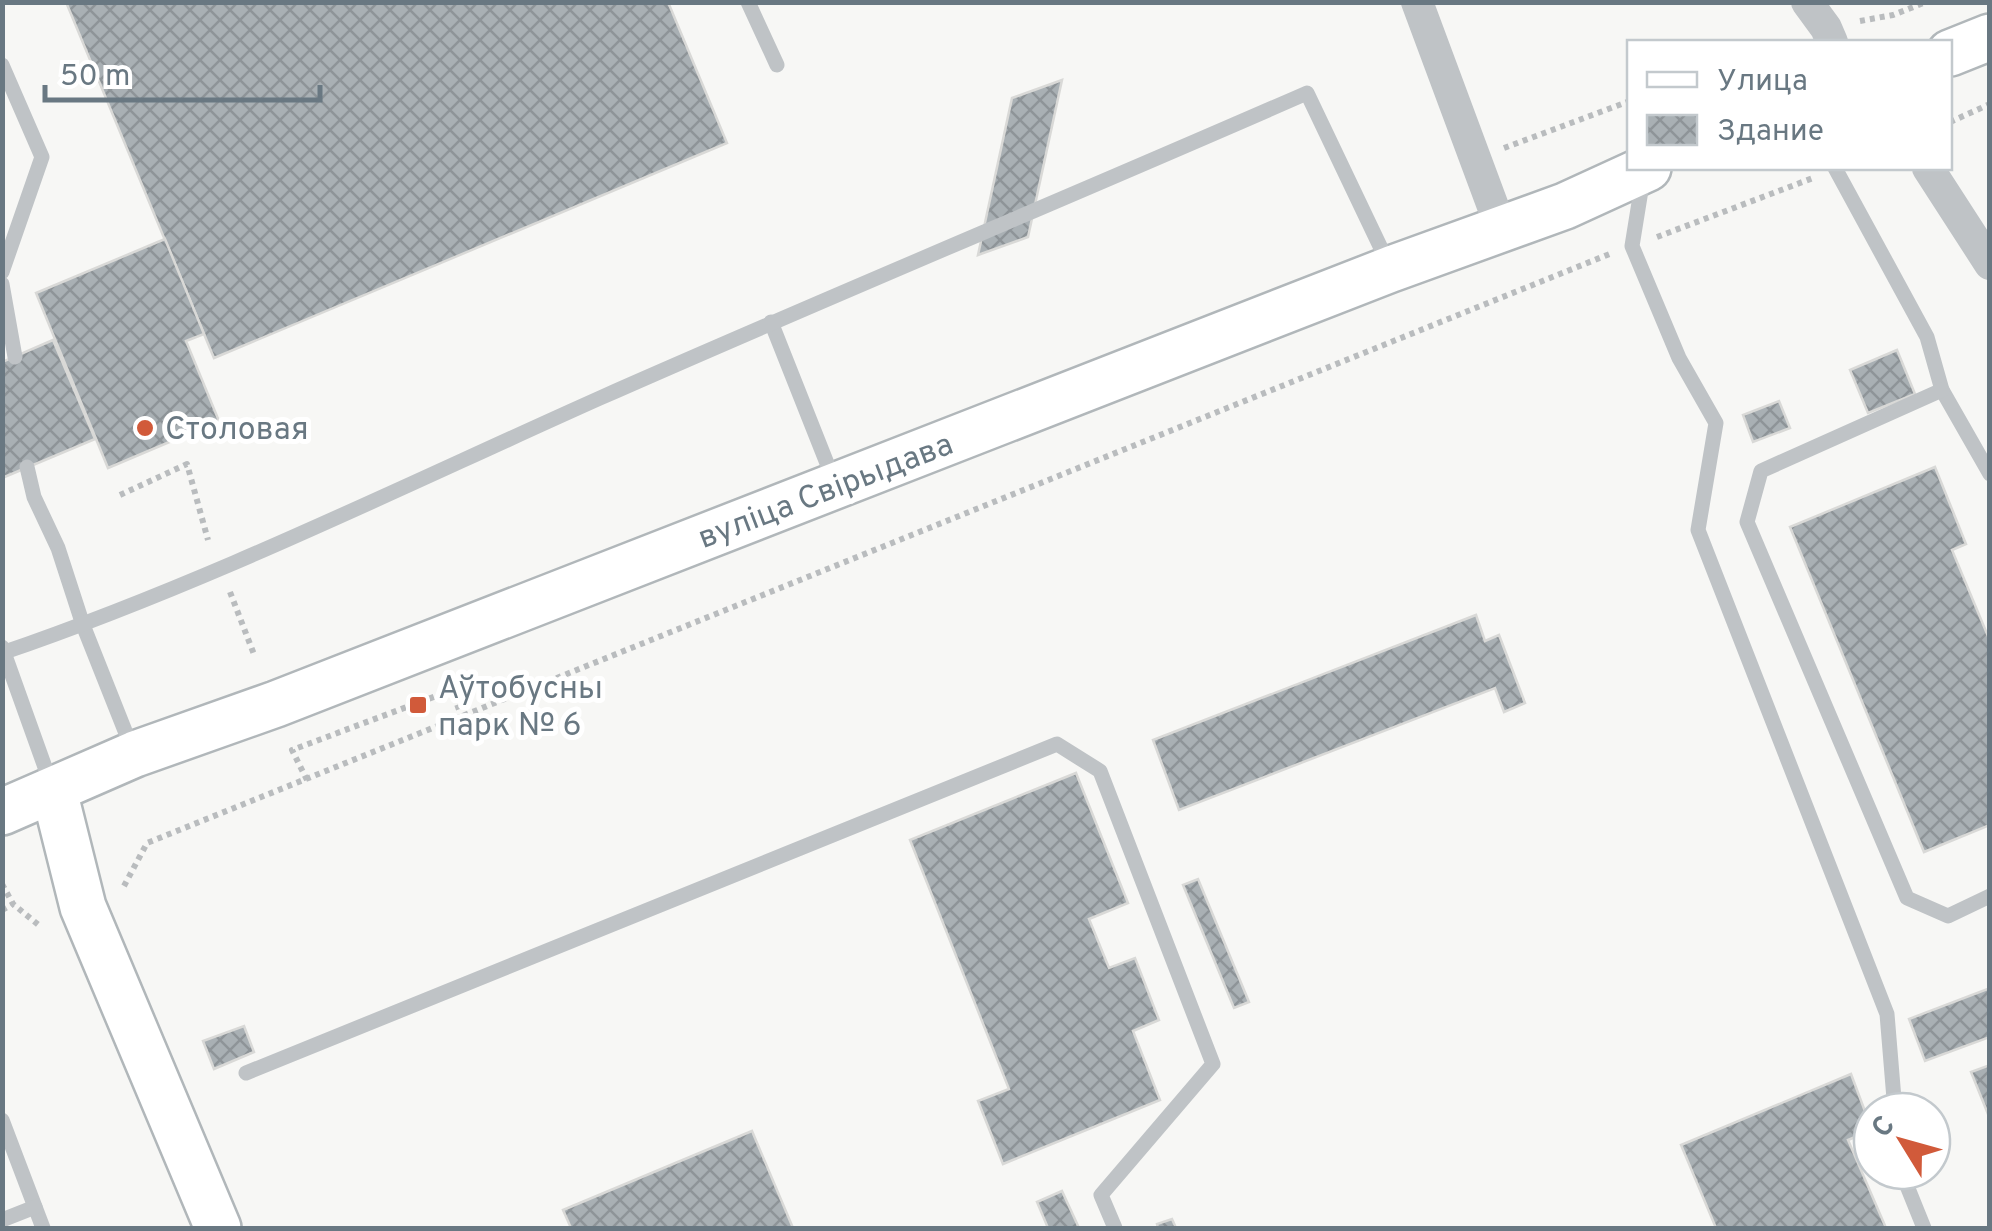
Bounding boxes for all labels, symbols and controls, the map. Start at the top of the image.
scale bar [45,40,320,102]
legend [1627,40,1952,170]
text: 50 m [60,59,130,96]
text: Улица [1717,64,1808,101]
text: Здание [1717,114,1824,151]
place label: Столовая [165,411,309,451]
marker: Столовая [134,417,156,439]
street label: вуліца Свірыдава [693,426,959,560]
place label: Аўтобусны парк № 6 [438,670,603,747]
marker: Аўтобусны парк № 6 [407,694,429,716]
north arrow [1852,1091,1952,1191]
text: С [1865,1110,1904,1146]

